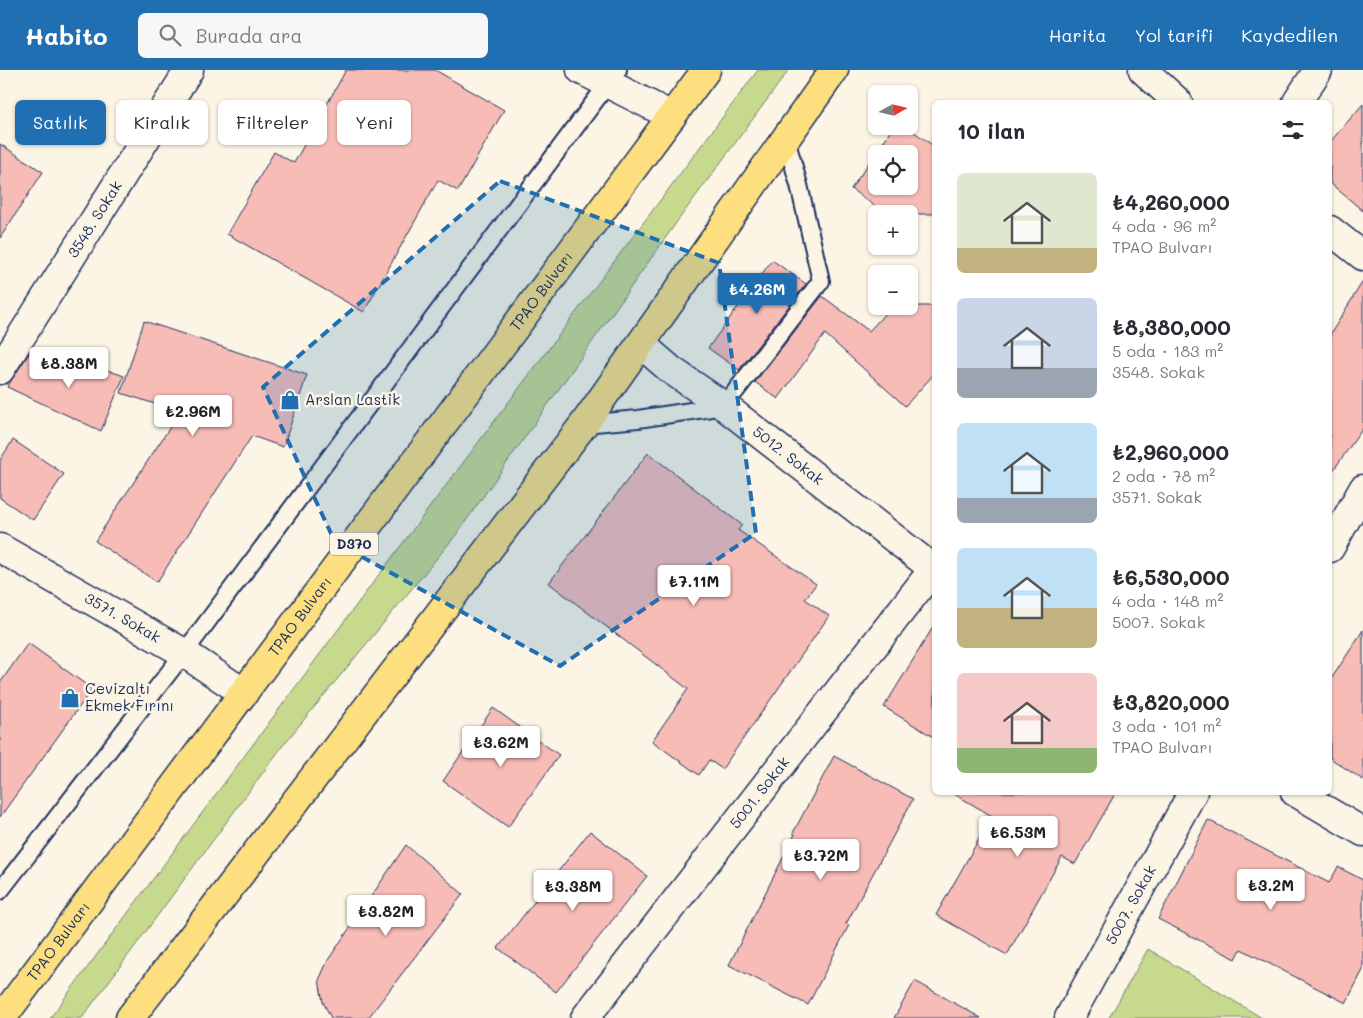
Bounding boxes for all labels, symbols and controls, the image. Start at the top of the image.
search box [138,13,488,58]
text: Habito [25,20,108,51]
icon: search [156,21,184,49]
text: Burada ara [196,23,302,48]
text: Harita [1049,23,1106,47]
text: Yol tarifi [1134,23,1213,47]
text: Kaydedilen [1241,23,1338,47]
north arrow [868,85,918,135]
map controls [868,85,918,315]
chip: Satılık [15,100,106,145]
chip: Kiralık [116,100,208,145]
chip: Filtreler [218,100,327,145]
chip: Yeni [337,100,411,145]
icon: filters [1279,116,1307,144]
text: 10 ilan [957,117,1025,144]
button: locate [868,145,918,195]
street label: 3548. Sokak [62,177,126,261]
text: ₺4,260,000 [1112,188,1230,215]
icon: home [997,193,1057,253]
button: + [868,205,918,255]
text: 4 oda · 96 m² [1112,215,1216,236]
text: TPAO Bulvarı [1112,236,1212,257]
street label: TPAO Bulvarı [505,247,577,335]
button: − [868,265,918,315]
pin: ₺4.26M [716,272,798,315]
text: ₺4.26M [729,278,785,299]
text: ₺8,380,000 [1112,313,1231,340]
icon: home [997,318,1057,378]
text: 5 oda · 183 m² [1112,340,1223,361]
pin: ₺8.38M [28,346,110,389]
text: ₺8.38M [40,352,98,373]
text: 3548. Sokak [1112,361,1205,382]
shop icon: Arslan Lastik [279,389,301,411]
place label: Arslan Lastik [305,389,400,409]
pin: ₺2.96M [152,394,234,437]
text: ₺2.96M [165,400,221,421]
street label: 5012. Sokak [749,421,828,489]
text: ₺2,960,000 [1112,438,1229,465]
icon: home [997,443,1057,503]
text: 2 oda · 78 m² [1112,465,1215,486]
text: 3571. Sokak [1112,486,1202,507]
road number: D370 [330,532,378,556]
text: ₺6,530,000 [1112,563,1230,590]
pin: ₺7.11M [653,564,735,607]
icon: home [997,568,1057,628]
text: ₺7.11M [669,570,719,591]
street label: TPAO Bulvarı [263,572,335,660]
street label: 3571. Sokak [81,587,165,647]
text: 4 oda · 148 m² [1112,590,1223,611]
text: 5007. Sokak [1112,611,1205,632]
place label: Cevizaltı Ekmek Fırını [85,678,174,715]
shop icon: Cevizaltı Ekmek Fırını [59,687,81,709]
text: ₺3,820,000 [1112,688,1229,715]
icon: home [997,693,1057,753]
text: 3 oda · 101 m² [1112,715,1221,736]
pin: ₺3.62M [460,726,542,768]
text: ₺3.62M [473,731,529,752]
text: TPAO Bulvarı [1112,736,1212,757]
street label: 5001. Sokak [725,752,793,832]
pin: ₺6.53M [977,816,1059,858]
text: ₺6.53M [990,821,1046,842]
pin: ₺3.72M [780,838,862,881]
text: ₺3.72M [793,844,849,865]
street label: 5007. Sokak [1100,861,1160,948]
pin: ₺3.2M [1236,868,1306,911]
pin: ₺3.38M [532,870,614,912]
text: ₺3.2M [1248,874,1294,895]
text: ₺3.38M [545,875,602,896]
pin: ₺3.82M [345,894,427,937]
street label: TPAO Bulvarı [22,897,94,985]
text: ₺3.82M [358,900,414,921]

